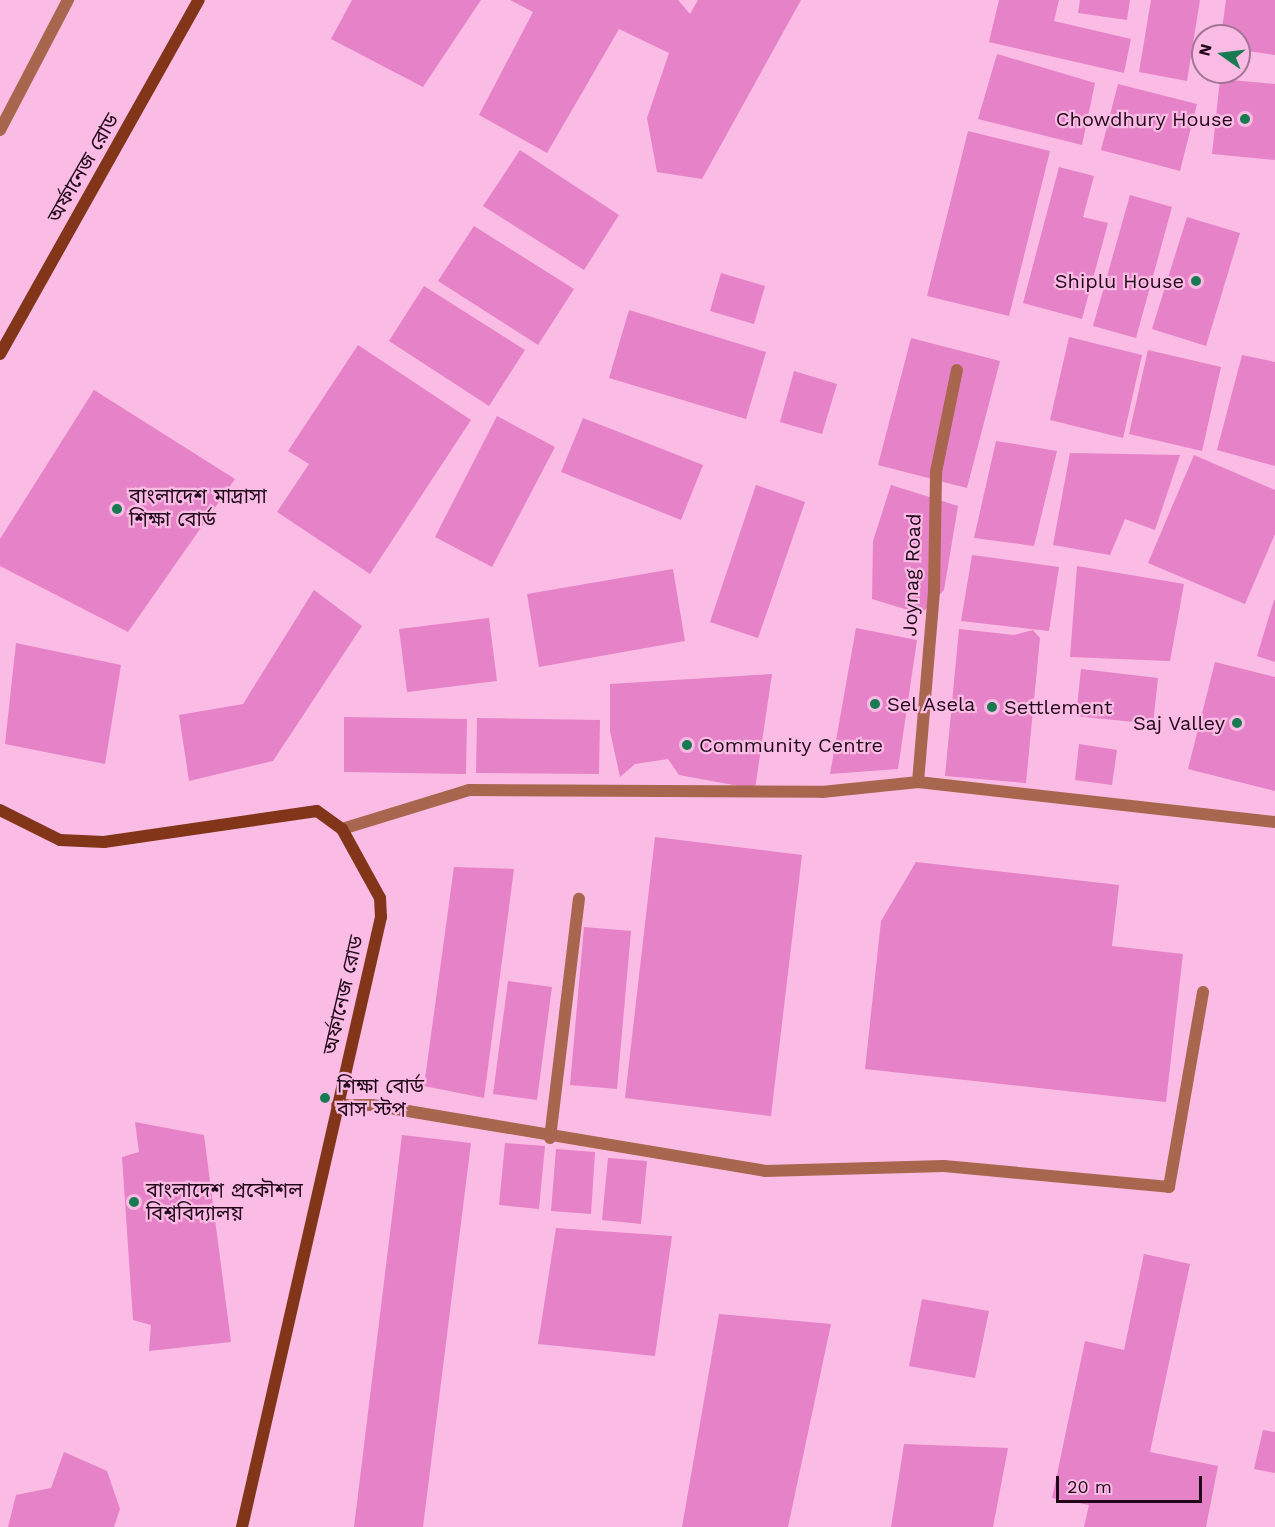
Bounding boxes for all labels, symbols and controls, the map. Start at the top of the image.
north arrow [1191,24,1251,84]
text: N [1194,42,1216,58]
place label: Chowdhury House [1055,107,1233,131]
street label: অর্ফানেজ রোড [42,109,124,227]
marker: Chowdhury House [1238,112,1252,126]
place label: Shiplu House [1055,269,1184,293]
marker: Shiplu House [1189,274,1203,288]
place label: বাংলাদেশ মাদ্রাসা শিক্ষা বোর্ড [129,485,267,532]
marker: বাংলাদেশ মাদ্রাসা শিক্ষা বোর্ড [110,502,124,516]
street label: Joynag Road [898,513,926,637]
place label: Sel Asela [887,692,977,716]
place label: Settlement [1004,695,1112,719]
marker: Sel Asela [868,697,882,711]
marker: Settlement [985,700,999,714]
place label: Saj Valley [1132,711,1225,735]
marker: Saj Valley [1230,716,1244,730]
place label: Community Centre [699,733,884,757]
marker: Community Centre [680,738,694,752]
street label: অর্ফানেজ রোড [318,933,368,1057]
place label: শিক্ষা বোর্ড বাস স্টপ [337,1074,424,1121]
marker: শিক্ষা বোর্ড বাস স্টপ [318,1091,332,1105]
place label: বাংলাদেশ প্রকৌশল বিশ্ববিদ্যালয় [146,1178,303,1225]
marker: বাংলাদেশ প্রকৌশল বিশ্ববিদ্যালয় [127,1195,141,1209]
scale bar [1059,1464,1204,1502]
text: 20 m [1067,1476,1112,1497]

